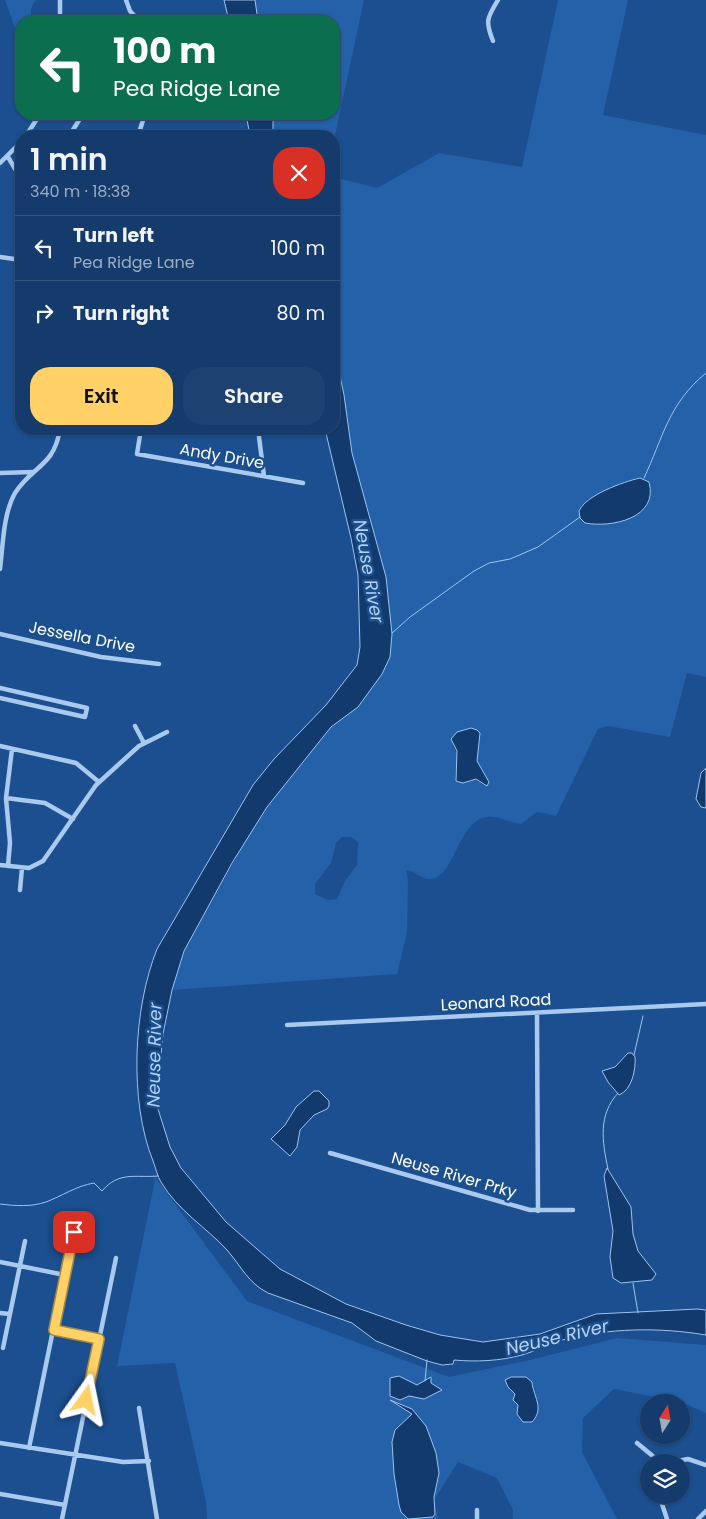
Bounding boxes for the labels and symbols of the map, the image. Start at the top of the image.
street label: Andy Drive [178,437,266,475]
water label: Neuse River [348,517,391,626]
street label: Jessella Drive [27,615,137,659]
street label: Leonard Road [440,988,552,1016]
water label: Neuse River [141,1001,167,1108]
street label: Neuse River Prky [389,1146,519,1204]
pin [53,1211,95,1253]
water label: Neuse River [503,1313,612,1361]
position arrow [59,1373,111,1425]
north arrow [640,1394,690,1444]

